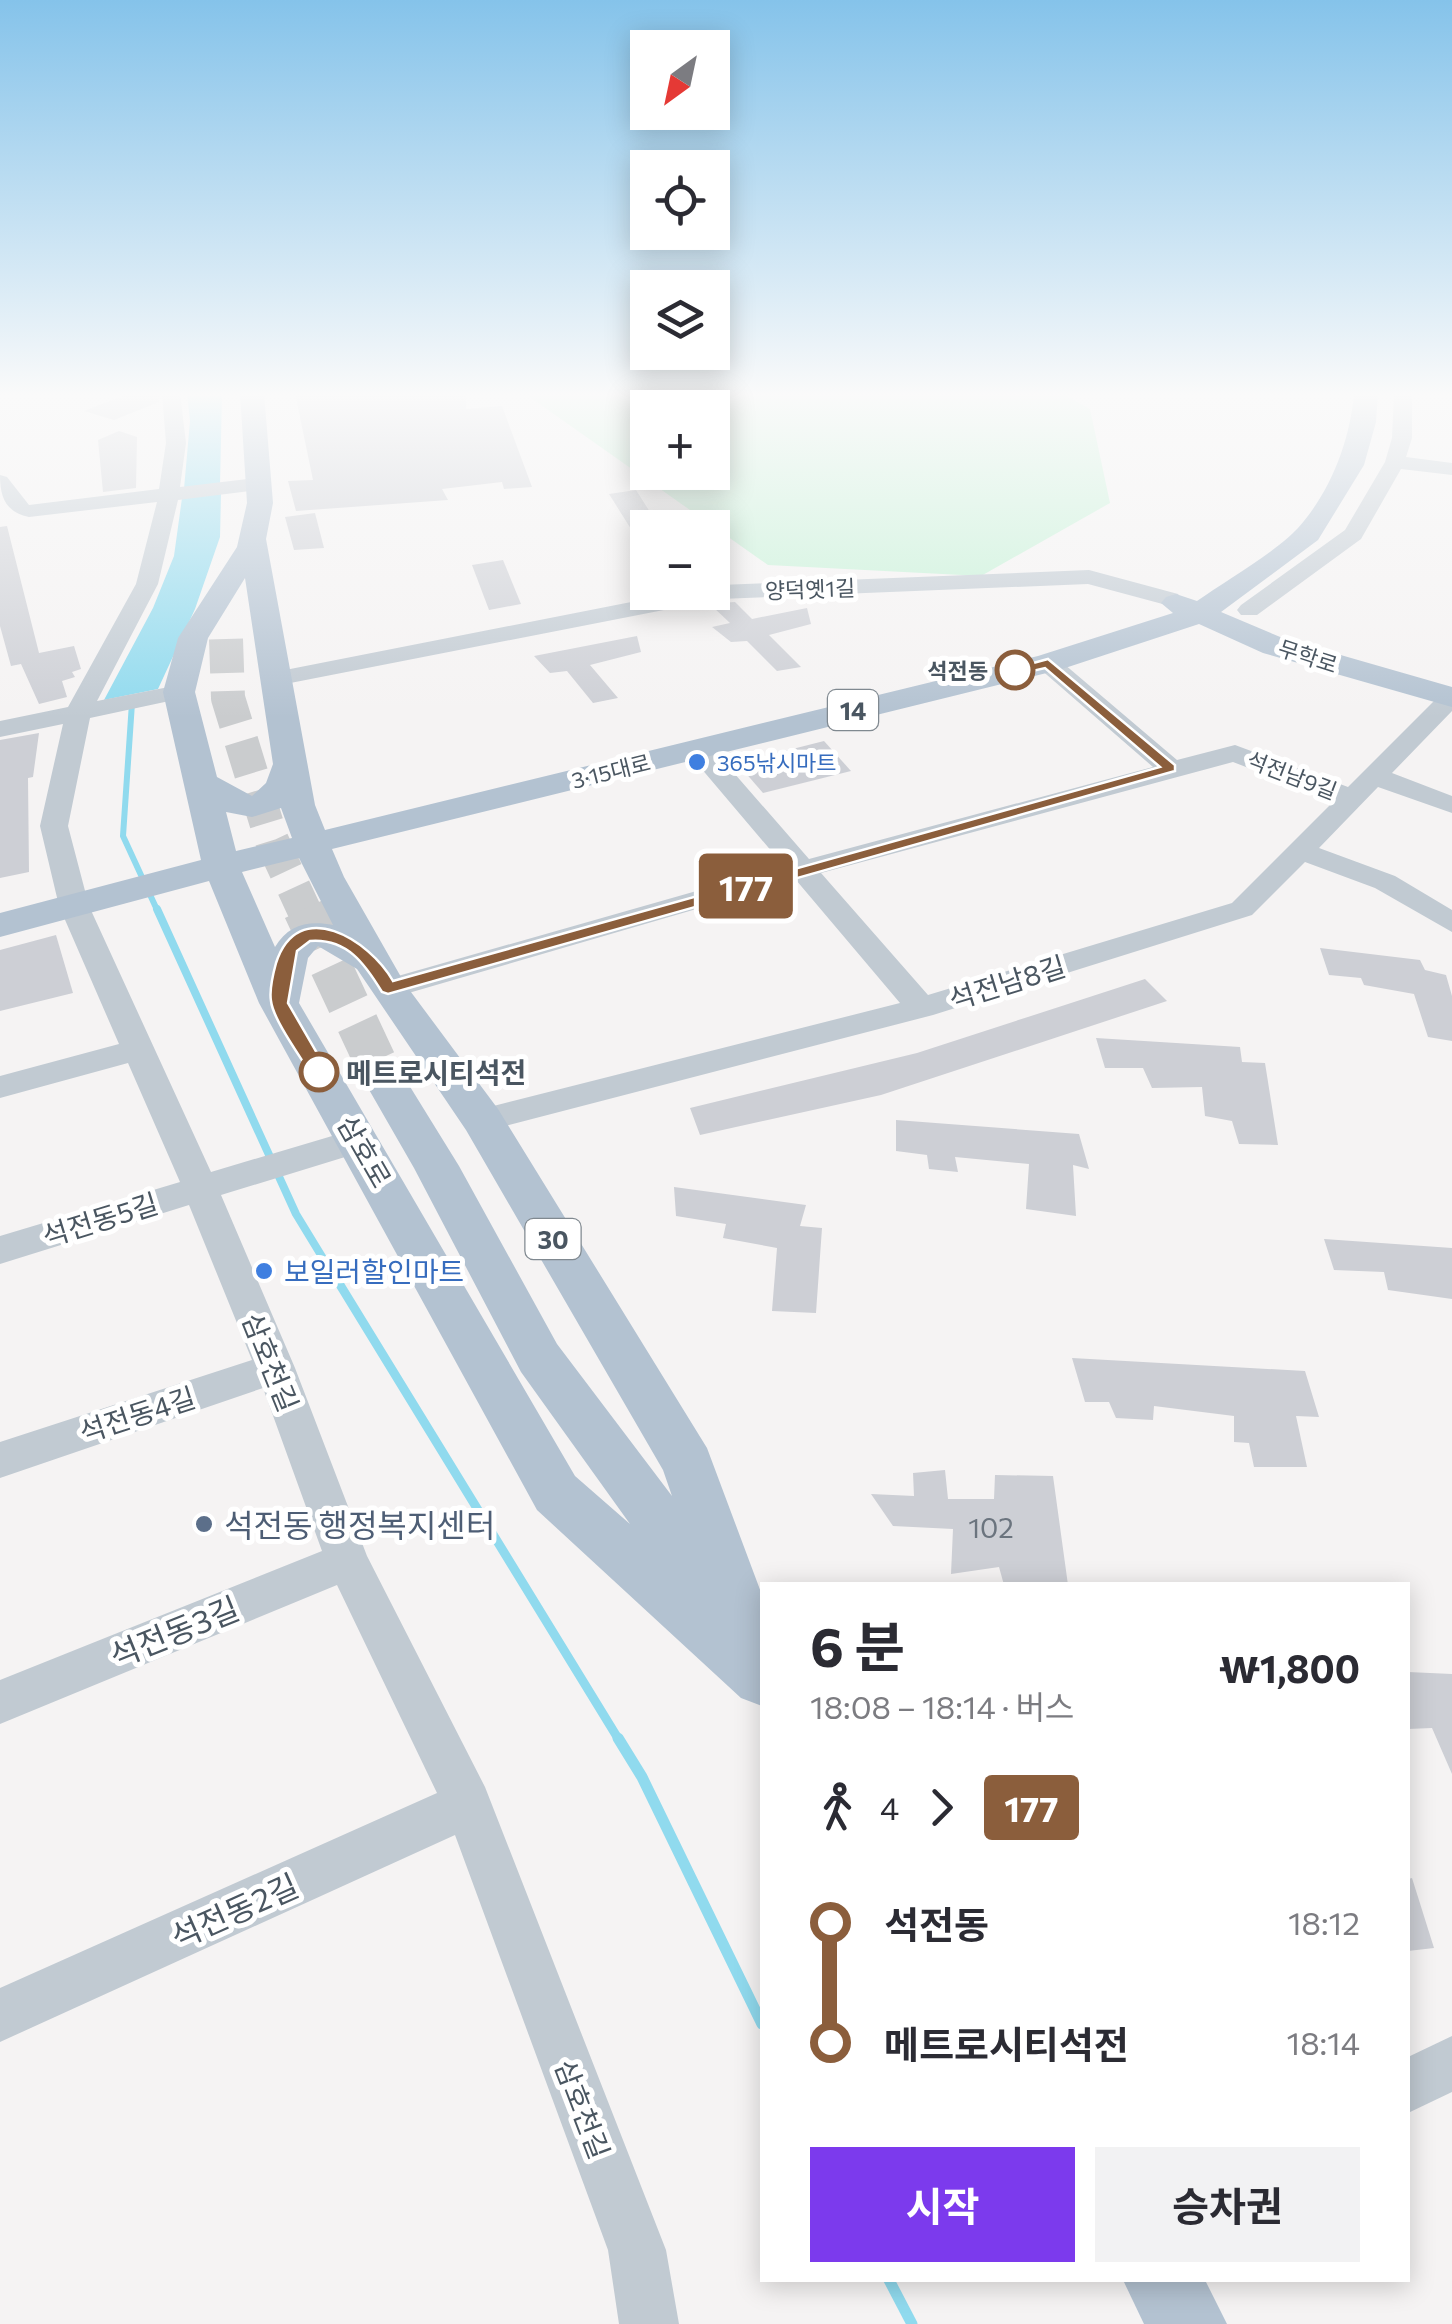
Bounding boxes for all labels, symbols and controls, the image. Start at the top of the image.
north arrow [630,30,730,130]
map controls [630,30,730,610]
button: locate [630,150,730,250]
button: layers [630,270,730,370]
button: + [630,390,730,490]
button: − [630,510,730,610]
street label: 양덕옛1길 [764,574,856,604]
street label: 무학로 [1275,634,1341,678]
marker: 석전동 [996,651,1034,689]
place label: 석전동 [927,657,988,684]
road number: 14 [828,690,878,730]
street label: 석전남9길 [1243,745,1341,805]
street label: 3·15대로 [569,748,653,794]
place label: 365낚시마트 [717,749,837,776]
marker: 365낚시마트 [686,751,708,773]
line badge: 177 [688,854,804,918]
text: 177 [719,865,773,908]
street label: 석전남8길 [945,948,1069,1016]
marker: 메트로시티석전 [300,1053,338,1091]
place label: 메트로시티석전 [346,1055,526,1089]
street label: 삼호로 [331,1109,399,1193]
street label: 석전동5길 [38,1185,162,1253]
road number: 30 [526,1219,580,1259]
place label: 보일러할인마트 [284,1254,464,1288]
marker: 보일러할인마트 [253,1260,275,1282]
street label: 삼호천길 [236,1308,306,1416]
street label: 석전동4길 [75,1379,199,1449]
place label: 석전동 행정복지센터 [224,1504,495,1544]
house number: 102 [968,1510,1014,1544]
marker: 석전동 행정복지센터 [193,1513,215,1535]
street label: 석전동3길 [103,1587,245,1675]
text: 6 분 [810,1611,905,1678]
text: ₩1,800 [1219,1644,1360,1691]
text: 18:08 – 18:14 · 버스 [810,1686,1074,1726]
icon: walk [810,1780,865,1835]
icon: forward [914,1780,969,1835]
text: 177 [1004,1786,1059,1829]
text: 4 [880,1787,899,1827]
street label: 석전동2길 [164,1864,304,1956]
text: 석전동 [884,1900,989,1947]
text: 18:12 [1288,1902,1360,1942]
text: 메트로시티석전 [884,2020,1129,2067]
text: 18:14 [1286,2022,1360,2062]
street label: 삼호천길 [549,2055,617,2163]
button: 시작 [810,2147,1075,2262]
button: 승차권 [1095,2147,1360,2262]

